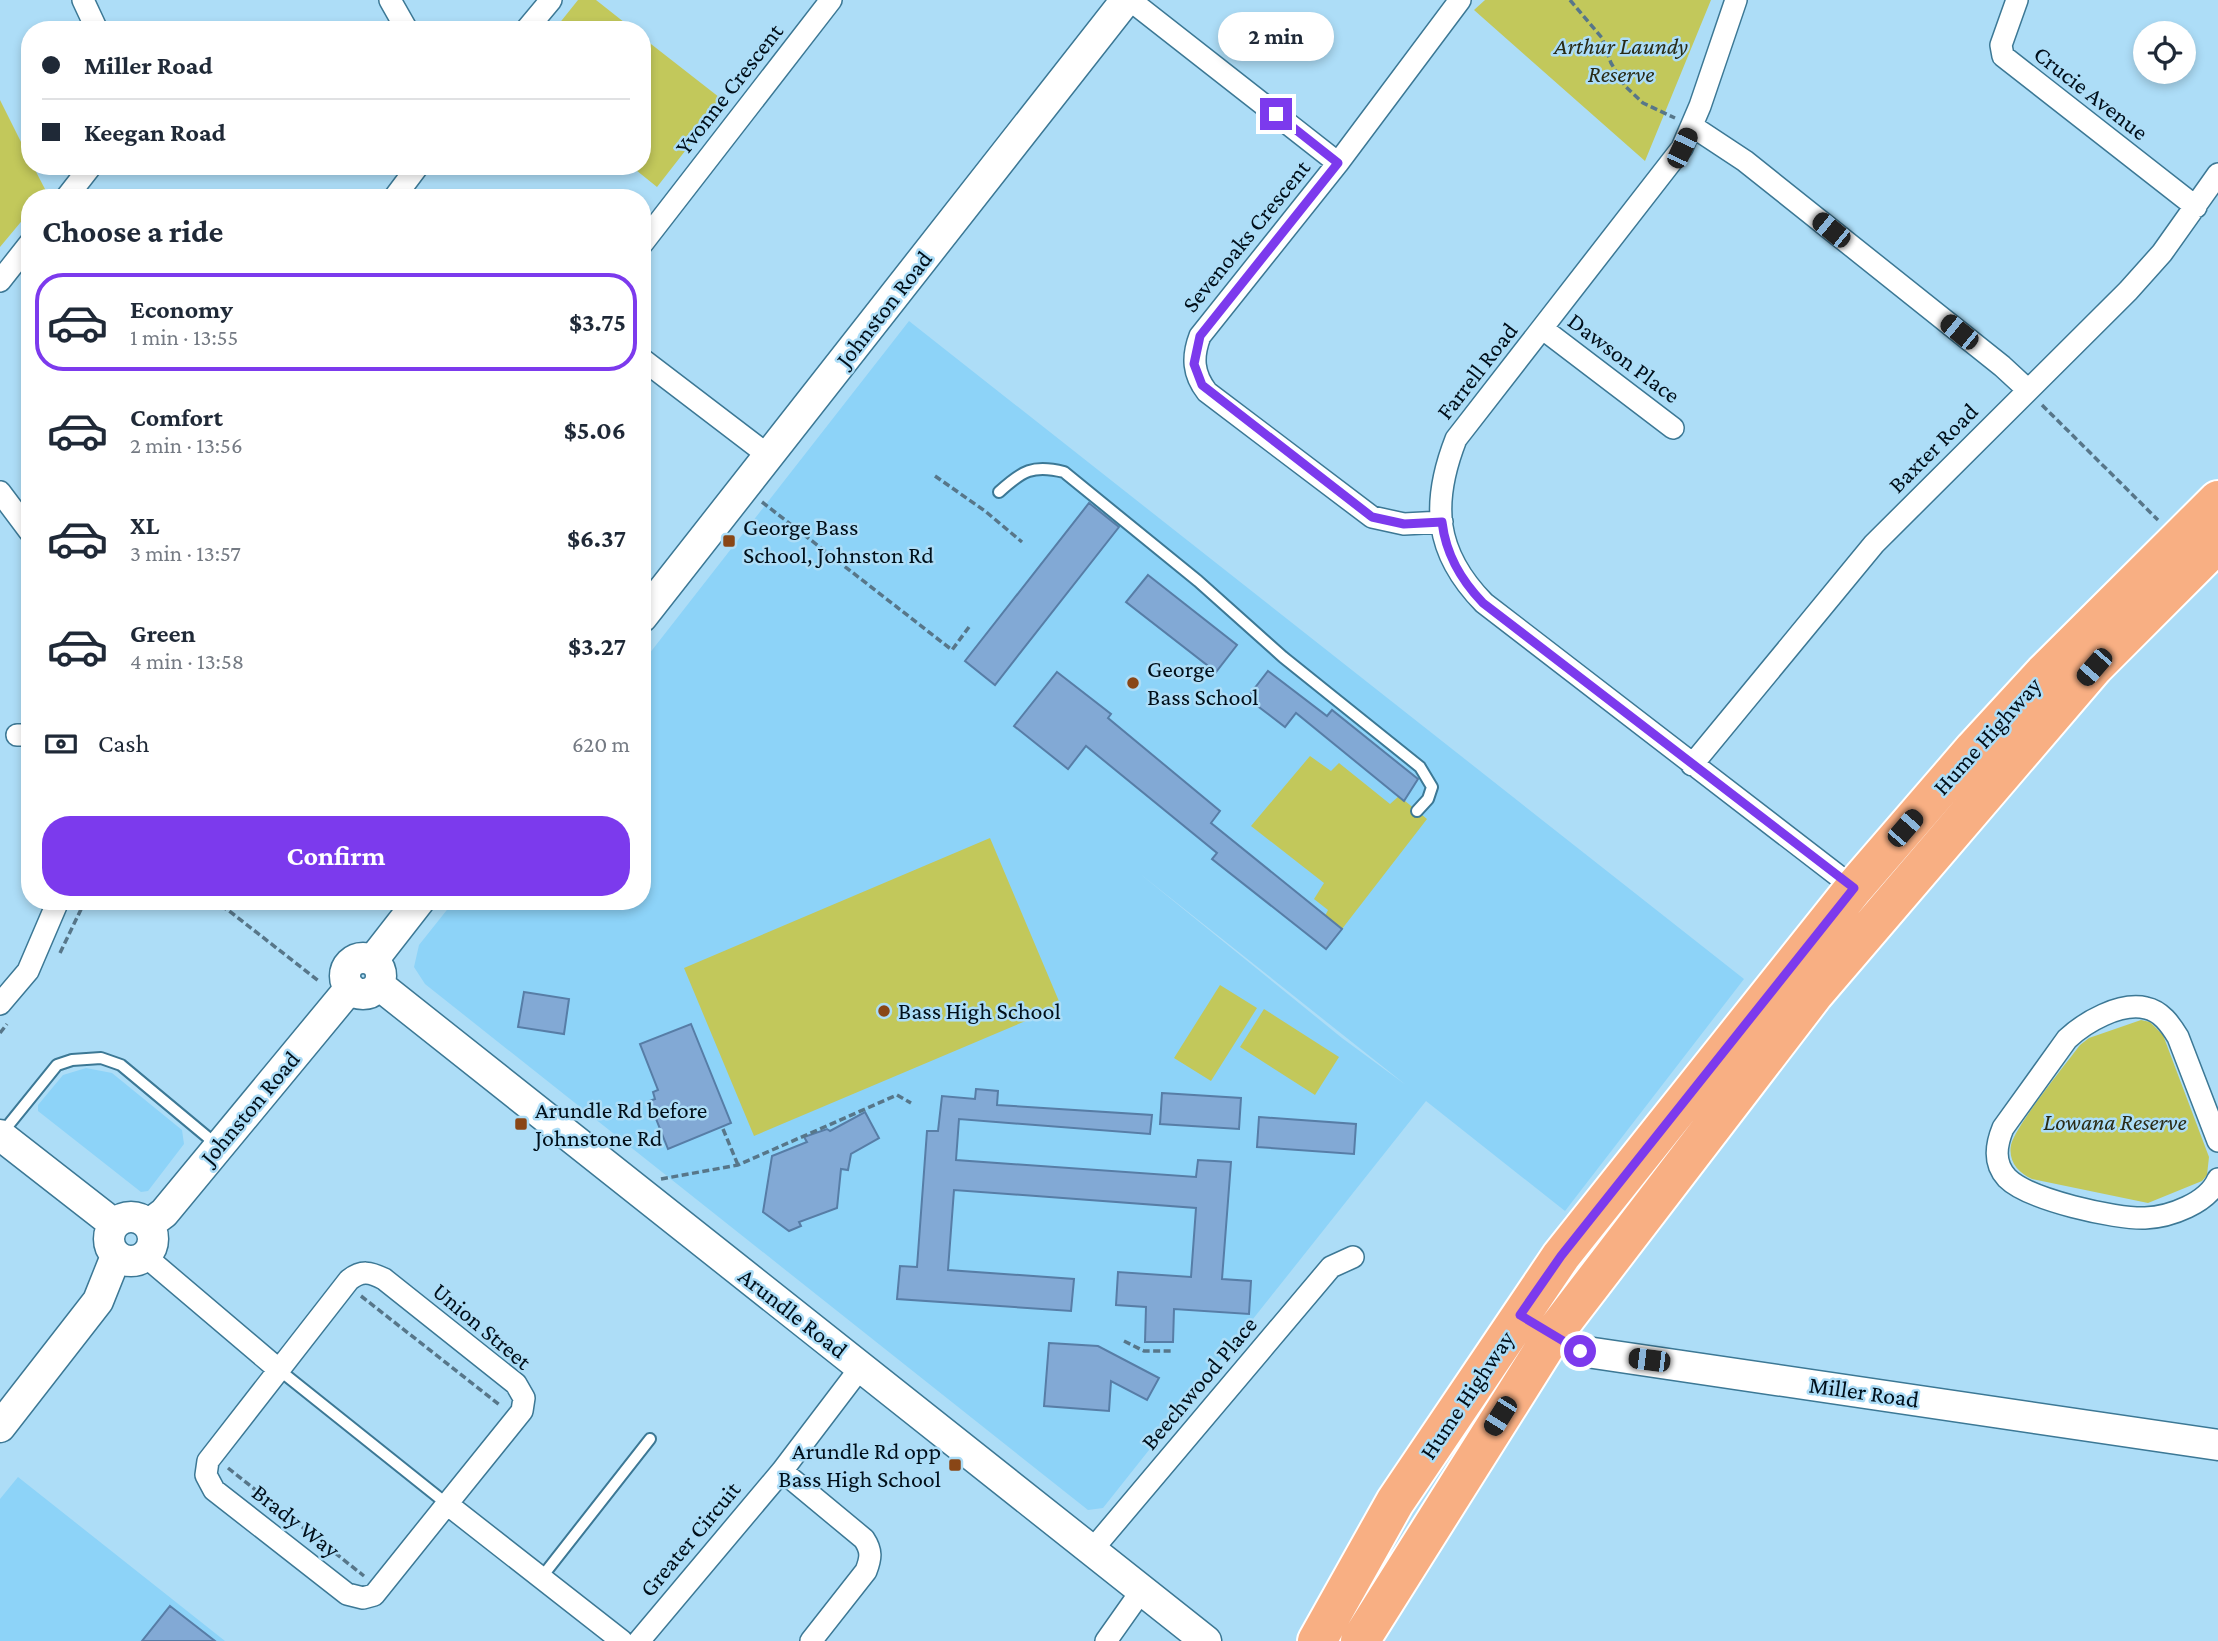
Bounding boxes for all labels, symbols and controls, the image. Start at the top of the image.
callout: 2 min [1218,12,1334,61]
street label: Yvonne Crescent [669,17,789,160]
map controls [2133,21,2196,84]
button: locate [2133,21,2196,84]
text: 2 min [1248,23,1304,49]
park label: Arthur Laundy Reserve [1553,32,1688,87]
street label: Crucie Avenue [2029,40,2154,146]
text: Miller Road [84,51,213,80]
route end [1260,98,1292,130]
text: Keegan Road [84,118,226,147]
car [1664,125,1701,171]
street label: Sevenoaks Crescent [1176,153,1316,317]
car [1809,209,1854,251]
text: Choose a ride [42,213,223,249]
street label: Johnston Road [829,245,938,374]
icon: car [46,291,109,354]
text: Economy [130,295,233,324]
street label: Dawson Place [1563,307,1686,408]
text: $3.75 [569,308,626,337]
car [1937,311,1982,353]
street label: Farrell Road [1430,317,1523,424]
text: 1 min · 13:55 [130,324,238,350]
street label: Baxter Road [1882,397,1983,498]
icon: car [46,399,109,462]
text: Comfort [130,403,223,432]
text: $5.06 [564,416,626,445]
text: 2 min · 13:56 [130,432,243,458]
icon: car [46,507,109,570]
text: XL [130,511,159,540]
place label: George Bass School, Johnston Rd [743,513,934,568]
text: $6.37 [567,524,626,553]
marker: George Bass School, Johnston Rd [721,533,737,549]
text: 3 min · 13:57 [130,540,241,566]
icon: car [46,615,109,678]
text: Green [130,619,196,648]
text: $3.27 [568,632,626,661]
car [2073,644,2116,690]
text: 4 min · 13:58 [130,648,244,674]
place label: George Bass School [1147,655,1259,710]
street label: Hume Highway [1927,671,2047,800]
marker: George Bass School [1125,675,1141,691]
icon: cash [42,725,80,763]
text: Cash [98,729,149,758]
text: 620 m [572,731,630,757]
car [1884,805,1927,851]
button: Confirm [42,816,630,896]
place label: Bass High School [898,997,1061,1024]
marker: Bass High School [876,1003,892,1019]
street label: Johnston Road [193,1045,305,1171]
place label: Arundle Rd before Johnstone Rd [533,1096,707,1151]
park label: Lowana Reserve [2043,1108,2187,1135]
marker: Arundle Rd before Johnstone Rd [513,1116,529,1132]
street label: Arundle Road [734,1262,853,1364]
street label: Union Street [428,1277,538,1375]
street label: Beechwood Place [1135,1311,1262,1455]
street label: Hume Highway [1414,1325,1520,1464]
route start [1564,1335,1596,1367]
car [1627,1347,1672,1373]
street label: Miller Road [1807,1370,1921,1413]
car [1480,1393,1521,1439]
place label: Arundle Rd opp Bass High School [778,1437,941,1492]
marker: Arundle Rd opp Bass High School [947,1457,963,1473]
street label: Greater Circuit [634,1475,746,1602]
street label: Brady Way [247,1478,346,1564]

